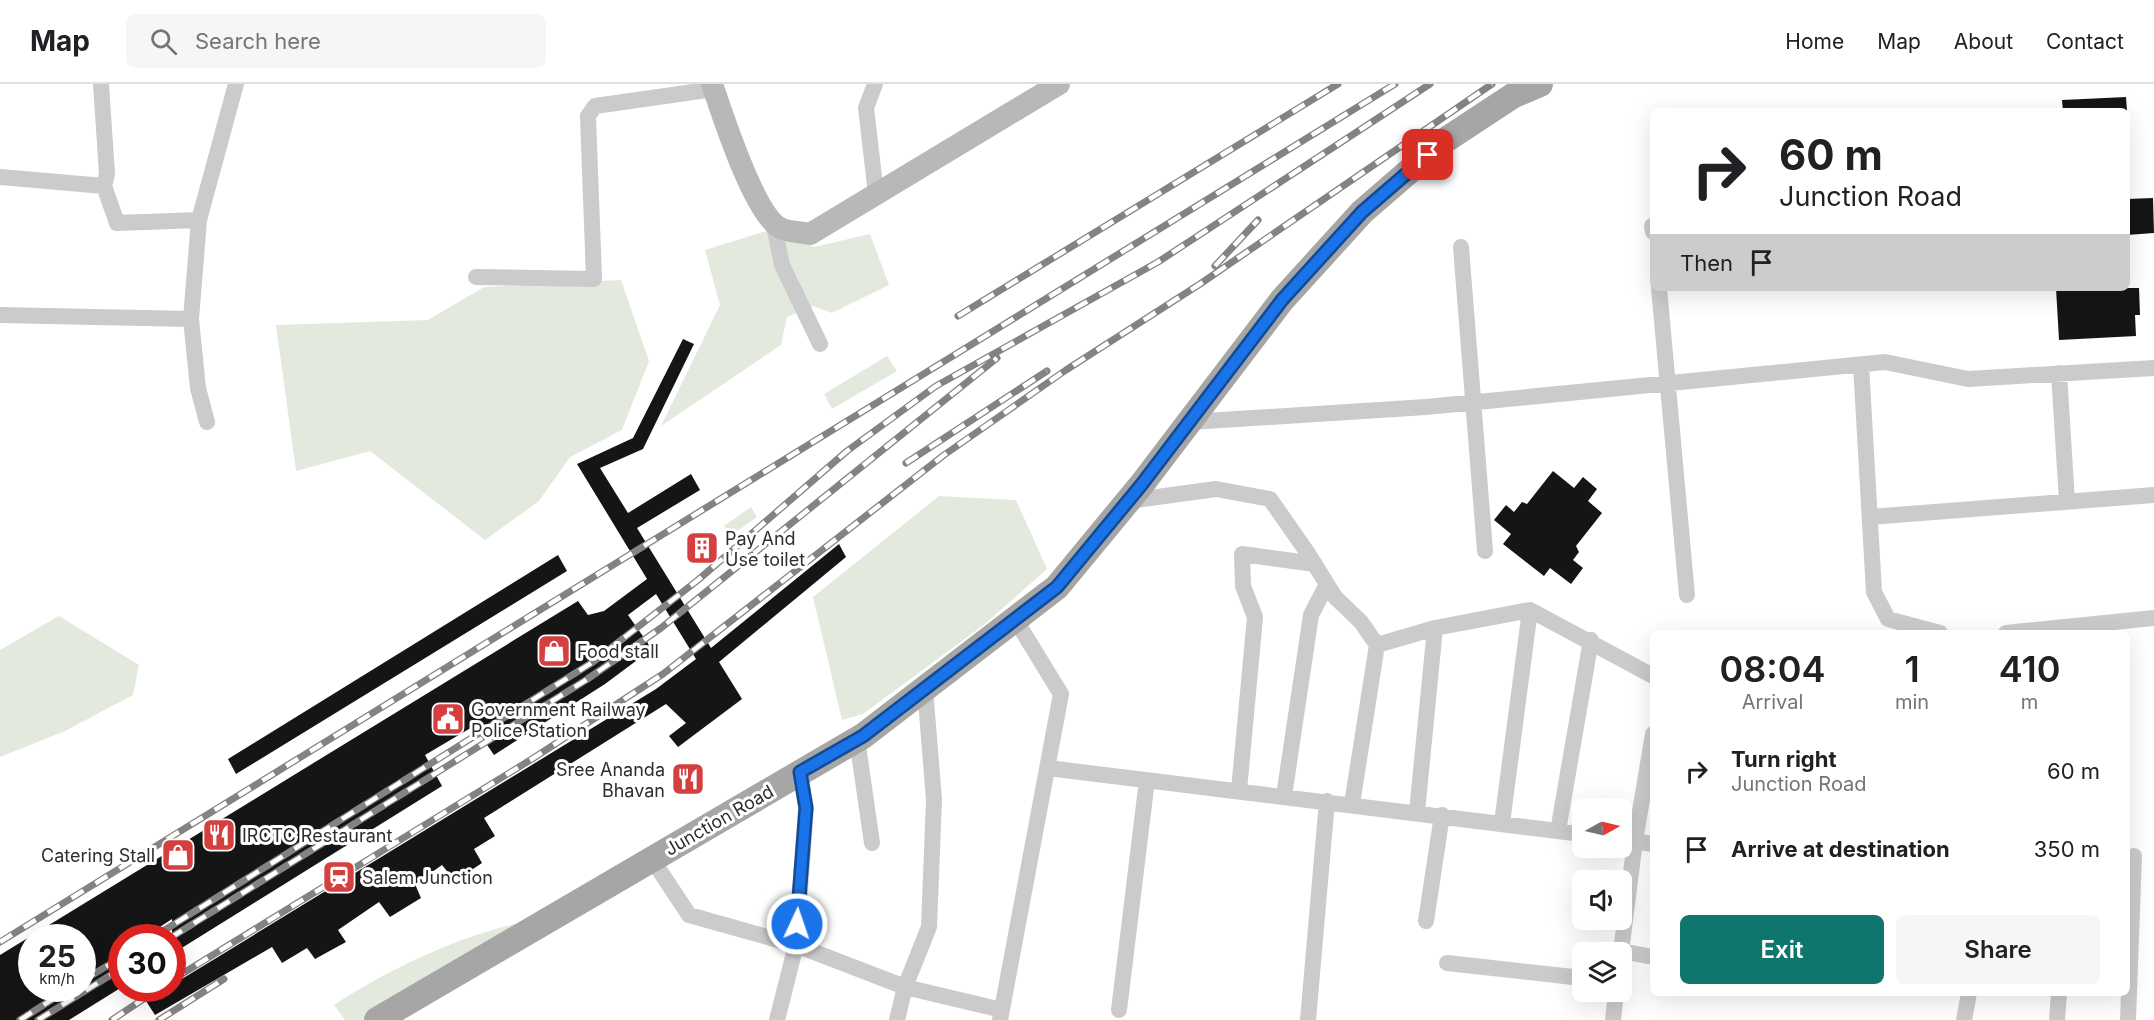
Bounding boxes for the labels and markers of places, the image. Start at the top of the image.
pin [1402,129,1453,180]
place label: Pay And Use toilet [725,528,805,570]
building icon: Pay And Use toilet [684,530,720,566]
shop icon: Food stall [536,633,572,669]
place label: Food stall [577,641,659,662]
place label: Government Railway Police Station [471,699,646,741]
public building icon: Government Railway Police Station [430,701,466,737]
place label: Sree Ananda Bhavan [556,759,665,801]
restaurant icon: Sree Ananda Bhavan [670,761,706,797]
restaurant icon: IRCTC Restaurant [201,817,237,853]
place label: IRCTC Restaurant [242,825,392,846]
shop icon: Catering Stall [160,837,196,873]
place label: Catering Stall [41,845,155,866]
station icon: Salem Junction [321,859,357,895]
place label: Salem Junction [362,867,493,888]

